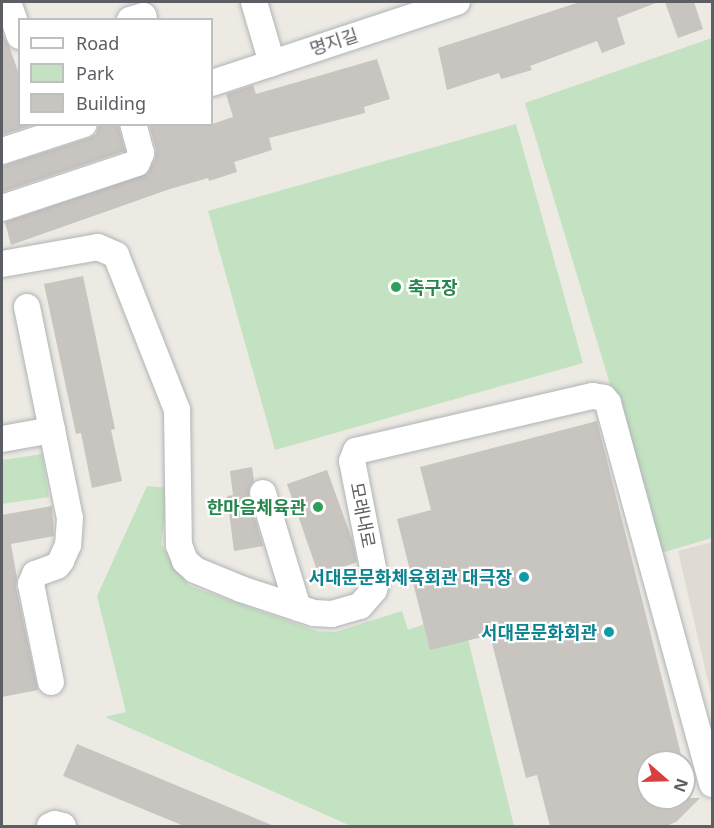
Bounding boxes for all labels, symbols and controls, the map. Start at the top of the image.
legend [18,18,213,126]
street label: 명지길 [307,24,361,60]
text: Road [76,31,119,55]
text: Park [76,61,114,85]
text: Building [76,91,146,115]
place label: 축구장 [408,276,458,298]
marker: 축구장 [389,280,403,294]
street label: 모래내로 [346,480,380,550]
place label: 한마음체육관 [207,496,306,518]
marker: 한마음체육관 [311,500,325,514]
place label: 서대문문화체육회관 대극장 [309,566,512,588]
marker: 서대문문화체육회관 대극장 [517,570,531,584]
place label: 서대문문화회관 [481,621,597,643]
marker: 서대문문화회관 [602,625,616,639]
north arrow [636,750,696,810]
text: N [668,776,694,795]

